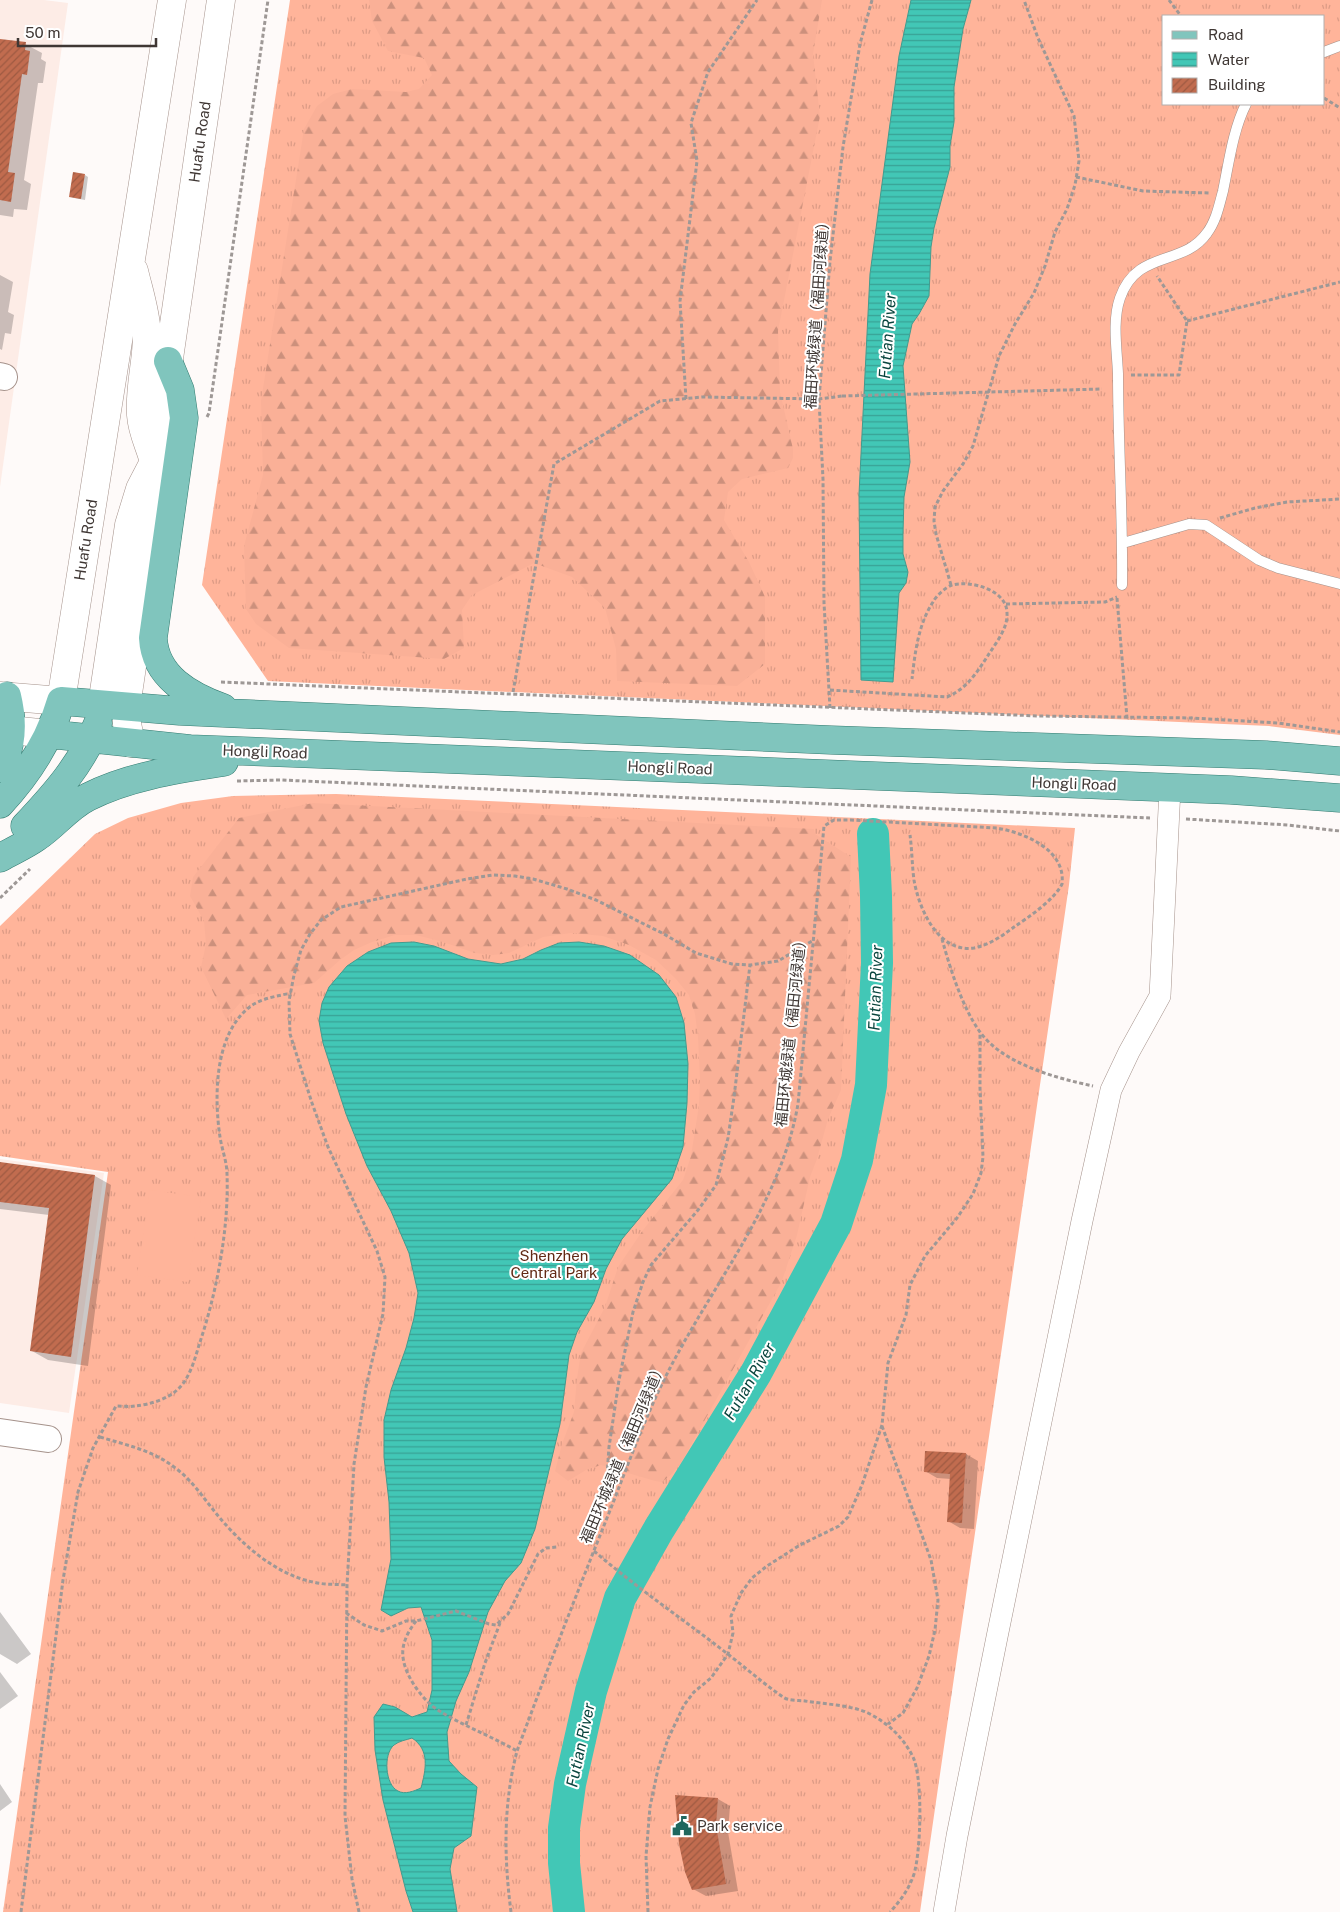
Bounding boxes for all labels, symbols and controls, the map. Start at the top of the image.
scale bar [18,15,155,47]
legend [1162,15,1325,105]
text: 50 m [25,24,60,41]
text: Road [1208,26,1244,43]
text: Water [1208,51,1250,68]
text: Building [1208,76,1266,93]
street label: Huafu Road [185,100,214,184]
street label: 福田环城绿道（福田河绿道） [801,214,832,410]
water label: Futian River [875,292,900,380]
street label: Huafu Road [71,498,100,582]
street label: Hongli Road [222,742,308,761]
street label: Hongli Road [627,758,713,777]
street label: Hongli Road [1031,774,1117,793]
street label: 福田环城绿道（福田河绿道） [772,932,809,1128]
water label: Futian River [865,944,887,1031]
park label: Shenzhen Central Park [510,1247,598,1281]
water label: Futian River [720,1338,780,1423]
street label: 福田环城绿道（福田河绿道） [577,1360,668,1546]
water label: Futian River [562,1700,599,1789]
public building icon: Park service [671,1815,693,1837]
place label: Park service [697,1817,783,1834]

